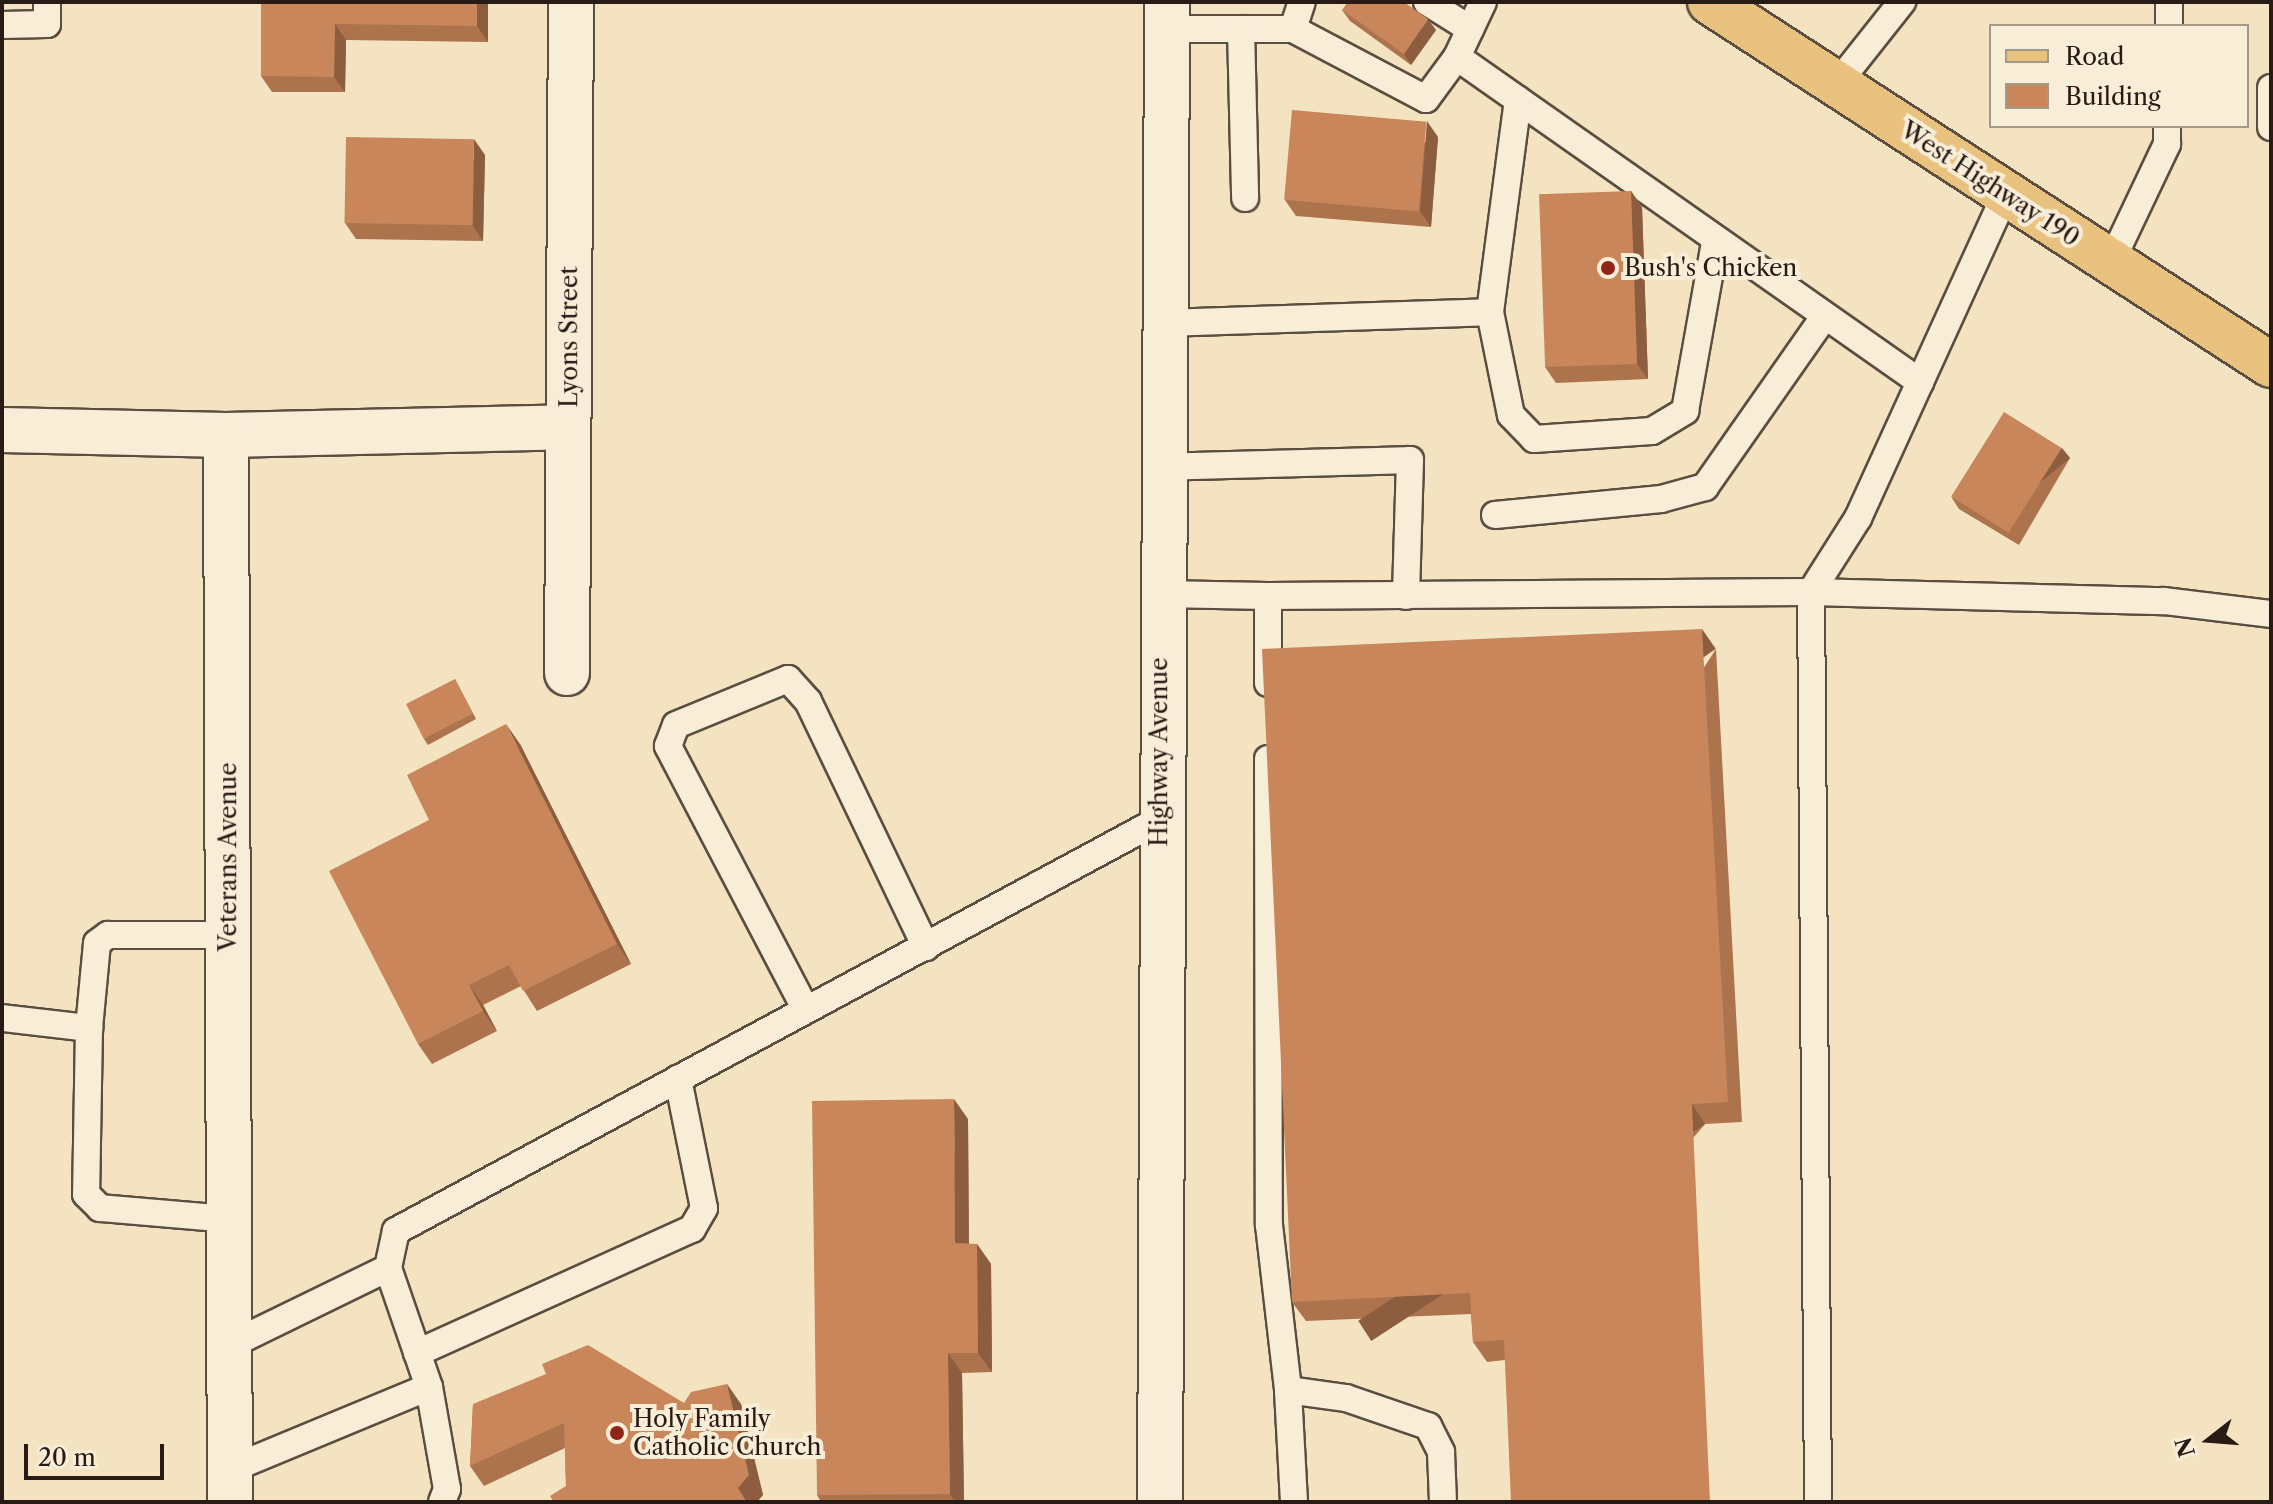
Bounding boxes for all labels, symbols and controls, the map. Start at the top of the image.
legend [1989,24,2249,128]
text: Road [2065,42,2124,71]
text: Building [2065,82,2161,111]
street label: West Highway 190 [1895,115,2085,253]
place label: Bush's Chicken [1624,254,1797,282]
marker: Bush's Chicken [1599,259,1617,277]
street label: Lyons Street [555,266,583,408]
street label: Highway Avenue [1145,656,1173,848]
street label: Veterans Avenue [214,762,242,952]
north arrow [2169,1400,2249,1480]
place label: Holy Family Catholic Church [633,1405,822,1461]
marker: Holy Family Catholic Church [608,1424,626,1442]
scale bar [28,1428,168,1478]
text: N [2170,1434,2201,1460]
text: 20 m [38,1443,96,1472]

